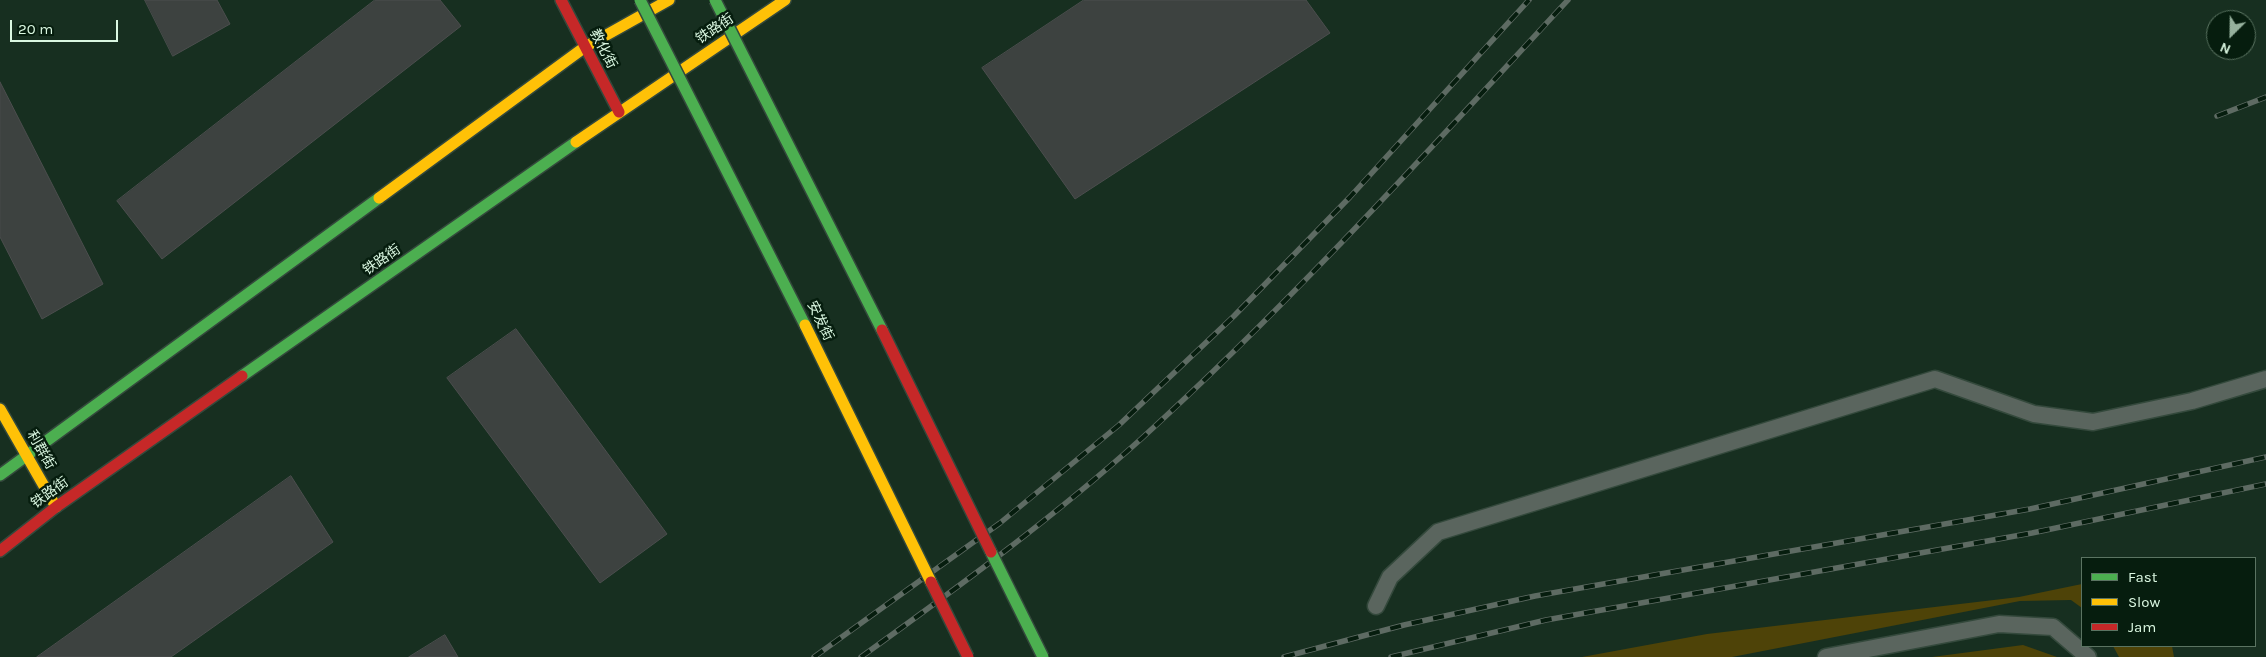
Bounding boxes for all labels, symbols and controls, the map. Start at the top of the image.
scale bar [12,10,120,42]
street label: 铁路街 [693,10,737,48]
north arrow [2206,10,2256,60]
text: 20 m [18,20,53,38]
street label: 教化街 [586,26,620,72]
text: N [2217,39,2233,58]
street label: 铁路街 [360,241,404,279]
street label: 安发街 [803,298,837,344]
street label: 利群街 [23,428,59,472]
street label: 铁路街 [28,474,72,512]
legend [2081,557,2256,647]
text: Fast [2128,568,2157,586]
text: Slow [2128,593,2160,611]
text: Jam [2128,618,2156,636]

